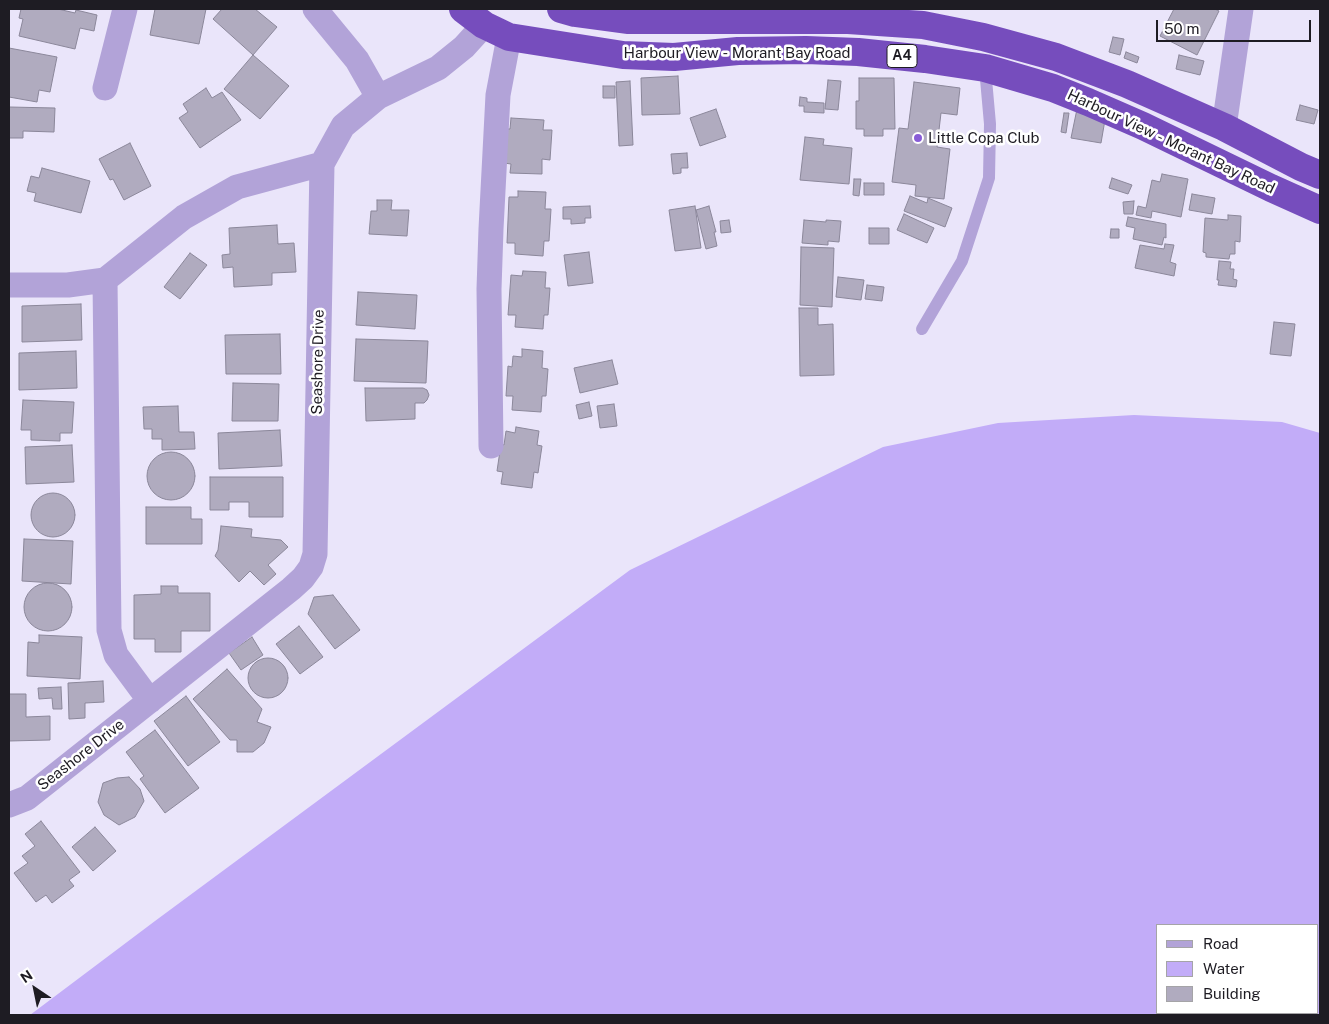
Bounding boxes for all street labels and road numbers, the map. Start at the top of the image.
street label: Harbour View - Morant Bay Road [624,44,850,62]
road number: A4 [887,44,917,68]
street label: Harbour View - Morant Bay Road [1064,86,1278,198]
street label: Seashore Drive [308,309,328,415]
street label: Seashore Drive [34,716,128,794]

